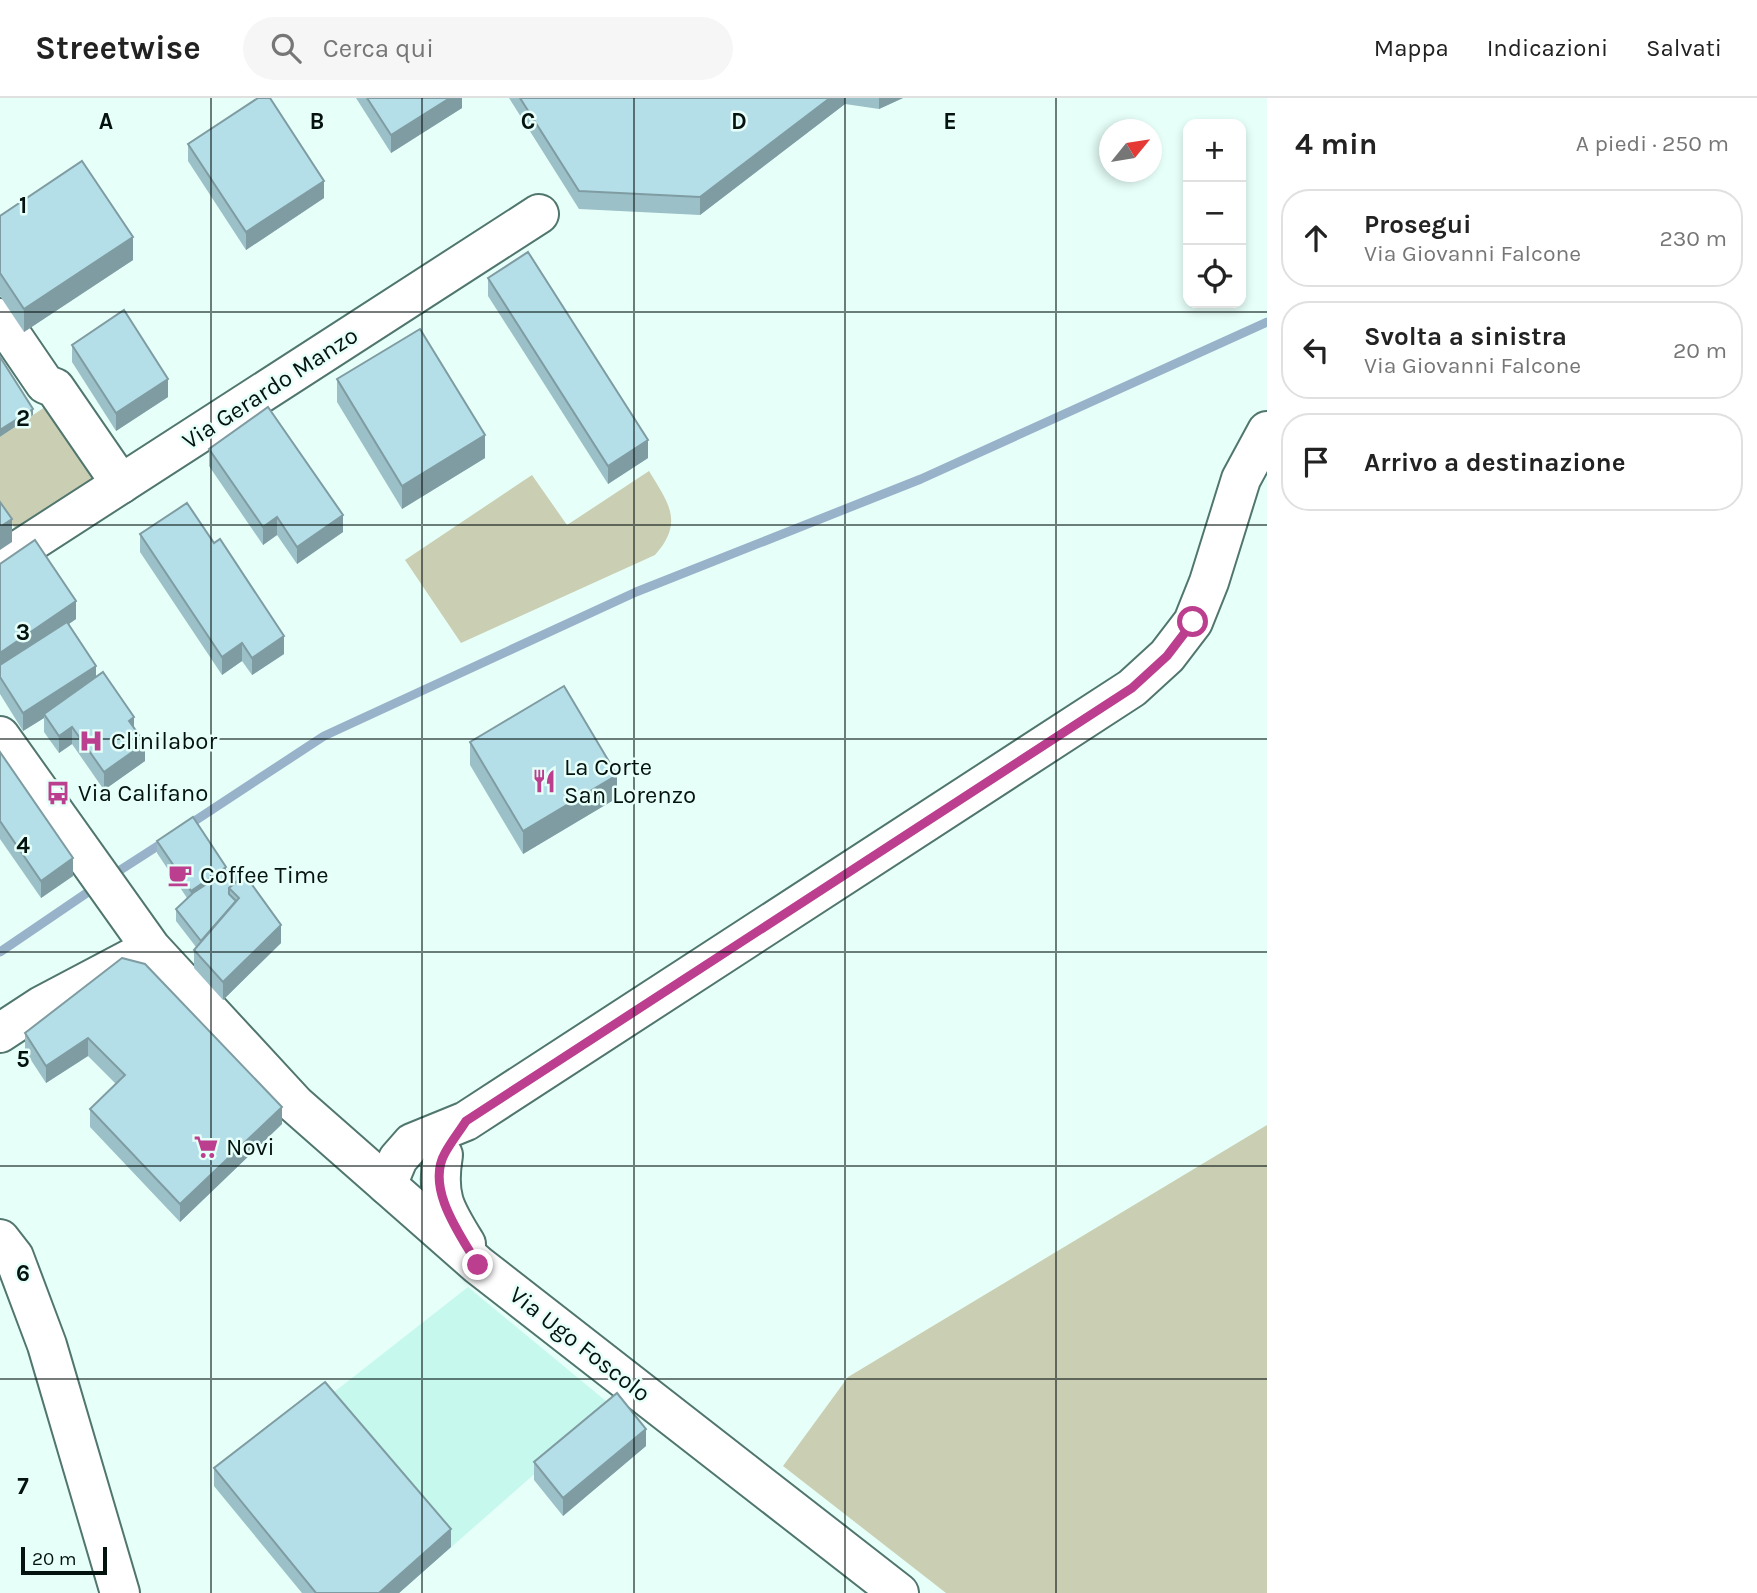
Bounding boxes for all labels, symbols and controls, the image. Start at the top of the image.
search box [243,17,733,80]
text: Streetwise [35,29,201,67]
icon: search [267,29,305,67]
text: Cerca qui [323,33,434,64]
text: Mappa [1374,34,1449,62]
text: Indicazioni [1487,34,1608,62]
text: Salvati [1646,34,1722,62]
text: A [99,108,113,135]
text: B [310,108,324,135]
text: C [521,108,535,135]
text: D [731,108,747,135]
text: E [943,108,957,135]
north arrow [1099,119,1162,182]
map controls [1183,119,1246,308]
button: + [1183,119,1246,182]
text: 4 min [1295,126,1377,162]
text: A piedi · 250 m [1576,130,1729,157]
button: − [1183,182,1246,245]
text: 1 [19,192,27,219]
text: Prosegui [1364,209,1471,240]
icon: ahead [1297,219,1335,257]
text: 230 m [1659,225,1727,252]
text: Via Giovanni Falcone [1364,240,1581,267]
button: locate [1183,245,1246,308]
street label: Via Gerardo Manzo [177,321,363,455]
text: Svolta a sinistra [1364,321,1567,352]
icon: left [1297,331,1335,369]
text: 20 m [1673,337,1727,364]
text: Via Giovanni Falcone [1364,352,1581,379]
text: 2 [16,405,30,432]
icon: arrive [1297,443,1335,481]
text: Arrivo a destinazione [1364,447,1626,478]
route start [1177,606,1208,637]
text: 3 [16,619,30,646]
hospital icon: Clinilabor [77,727,105,755]
place label: Clinilabor [111,727,217,755]
place label: La Corte San Lorenzo [564,753,696,809]
restaurant icon: La Corte San Lorenzo [530,767,558,795]
bus stop icon: Via Califano [44,779,72,807]
place label: Via Califano [78,779,208,807]
text: 4 [16,832,30,859]
cafe icon: Coffee Time [166,861,194,889]
place label: Coffee Time [200,861,329,889]
text: 5 [16,1046,30,1073]
supermarket icon: Novi [192,1133,220,1161]
place label: Novi [226,1133,275,1161]
route end [462,1249,493,1280]
text: 6 [16,1260,30,1287]
street label: Via Ugo Foscolo [504,1280,656,1408]
text: 7 [17,1473,29,1500]
scale bar [21,1544,107,1576]
text: 20 m [32,1548,77,1570]

